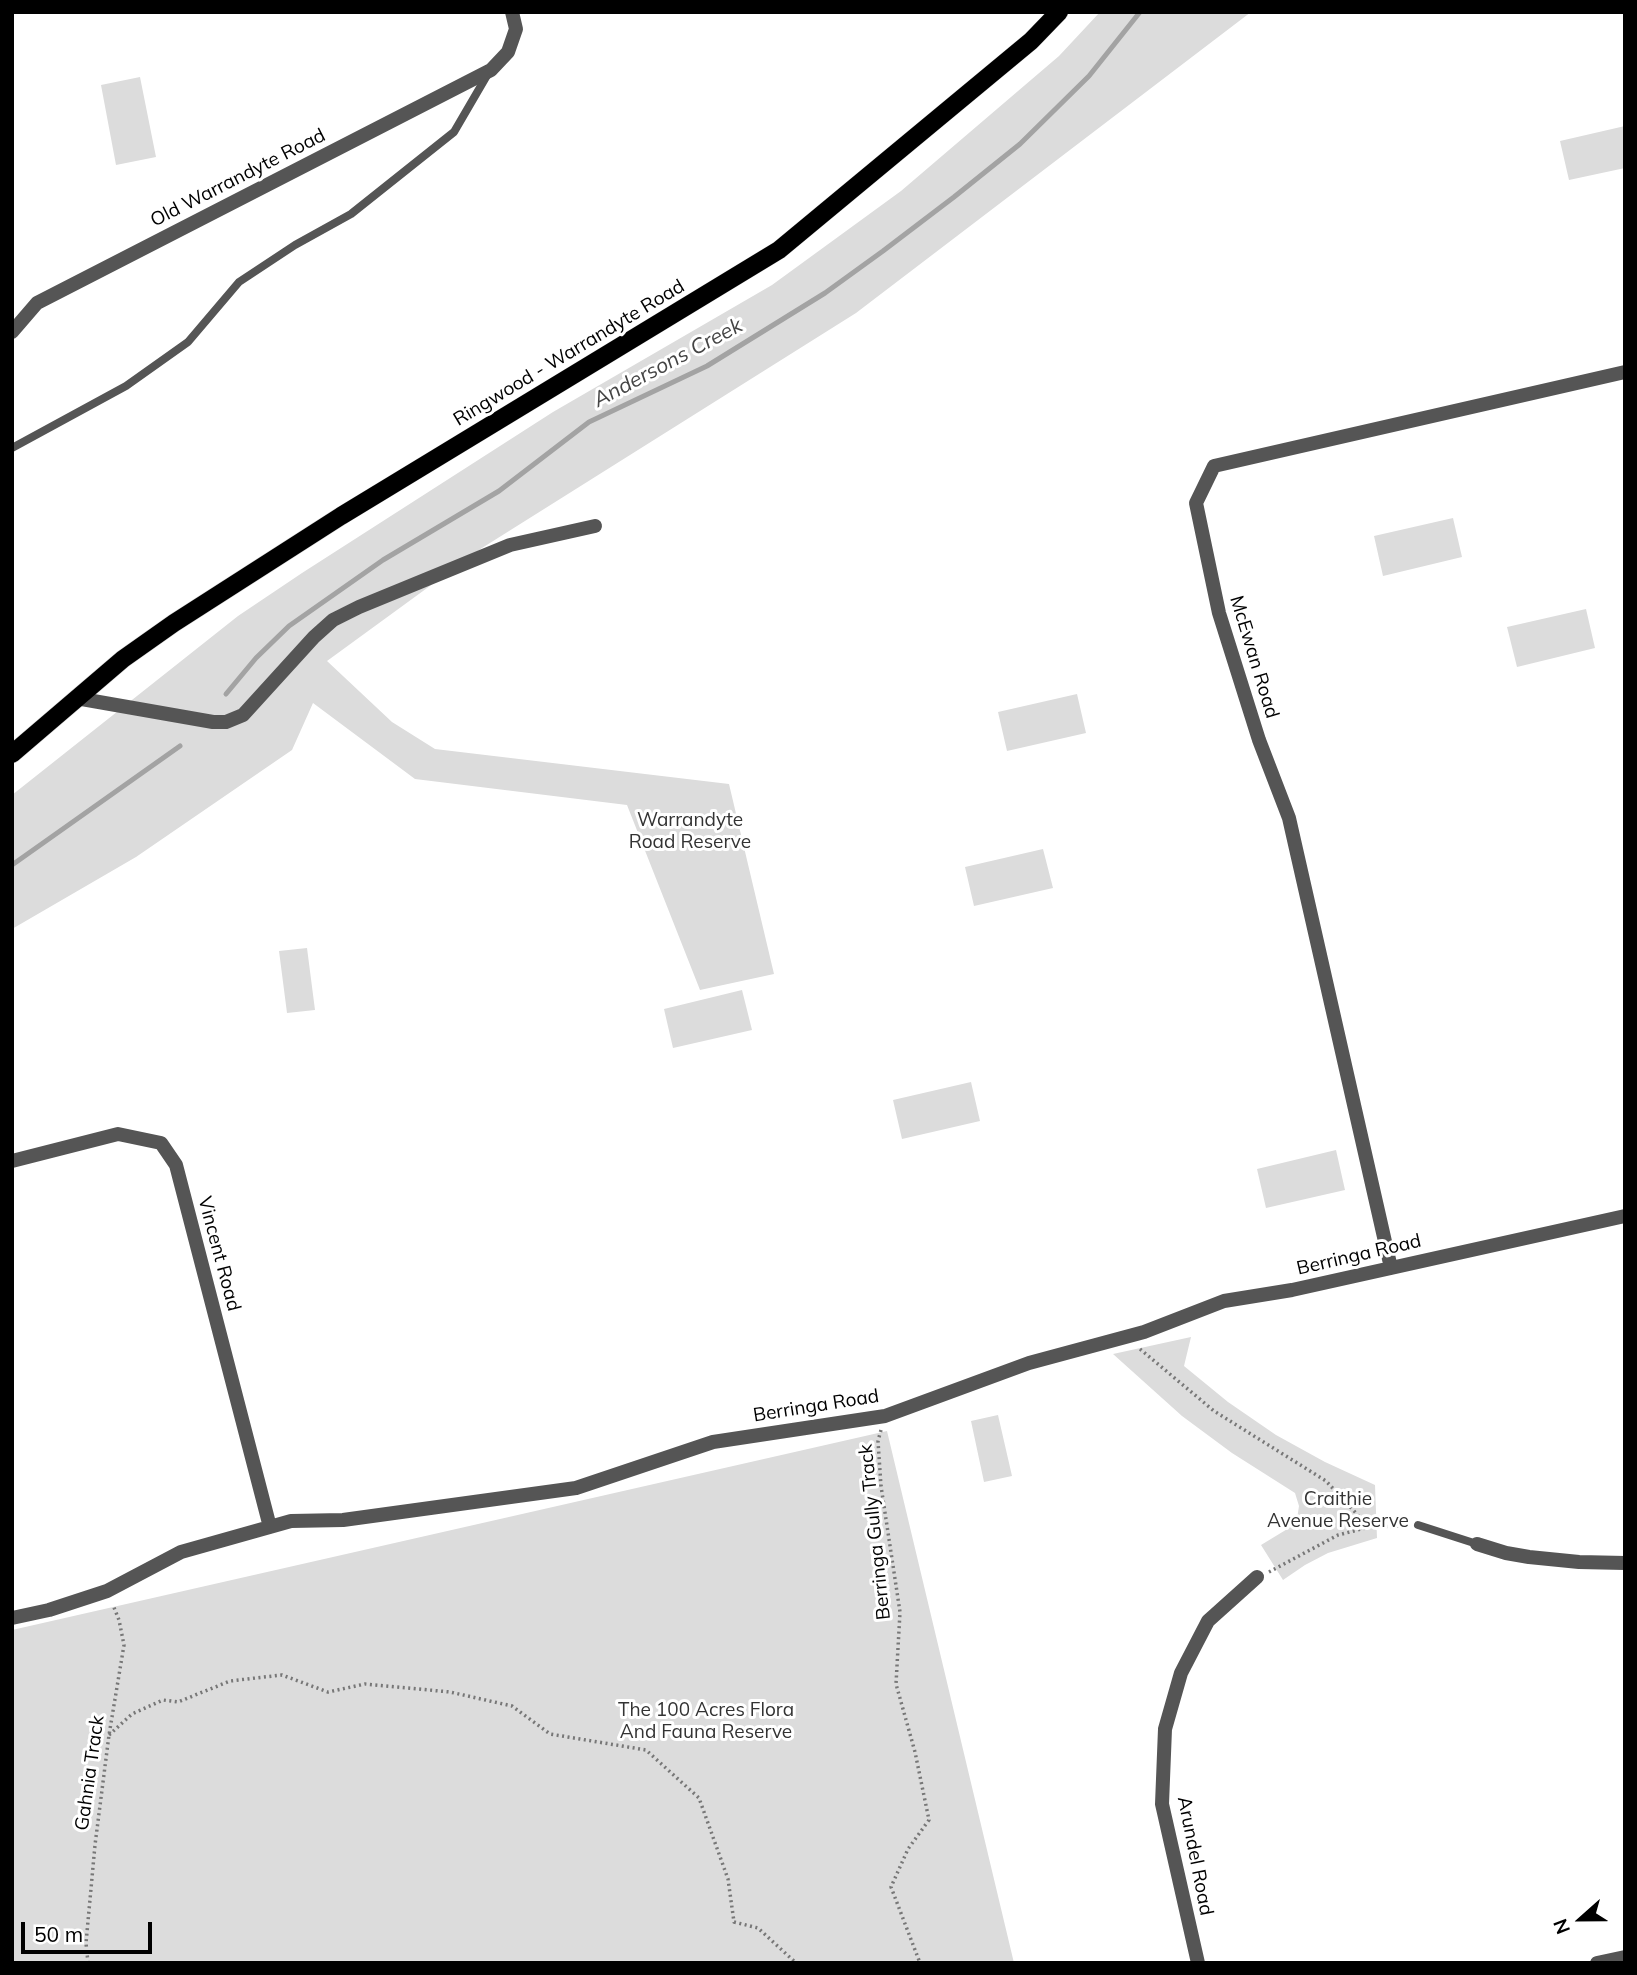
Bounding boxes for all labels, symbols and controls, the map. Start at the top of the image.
street label: Old Warrandyte Road [147,124,329,232]
street label: Ringwood - Warrandyte Road [449,275,689,431]
water label: Andersons Creek [589,313,747,413]
street label: McEwan Road [1225,593,1283,721]
park label: Warrandyte Road Reserve [629,809,751,853]
street label: Vincent Road [193,1194,245,1314]
street label: Berringa Road [1295,1230,1423,1280]
street label: Berringa Road [751,1385,881,1427]
street label: Berringa Gully Track [854,1443,896,1621]
park label: Craithie Avenue Reserve [1267,1488,1409,1532]
park label: The 100 Acres Flora And Fauna Reserve [618,1699,794,1743]
street label: Gahnia Track [71,1714,109,1832]
street label: Arundel Road [1172,1795,1218,1917]
north arrow [1546,1884,1616,1954]
scale bar [24,1909,156,1953]
text: N [1548,1916,1575,1938]
text: 50 m [34,1921,83,1947]

